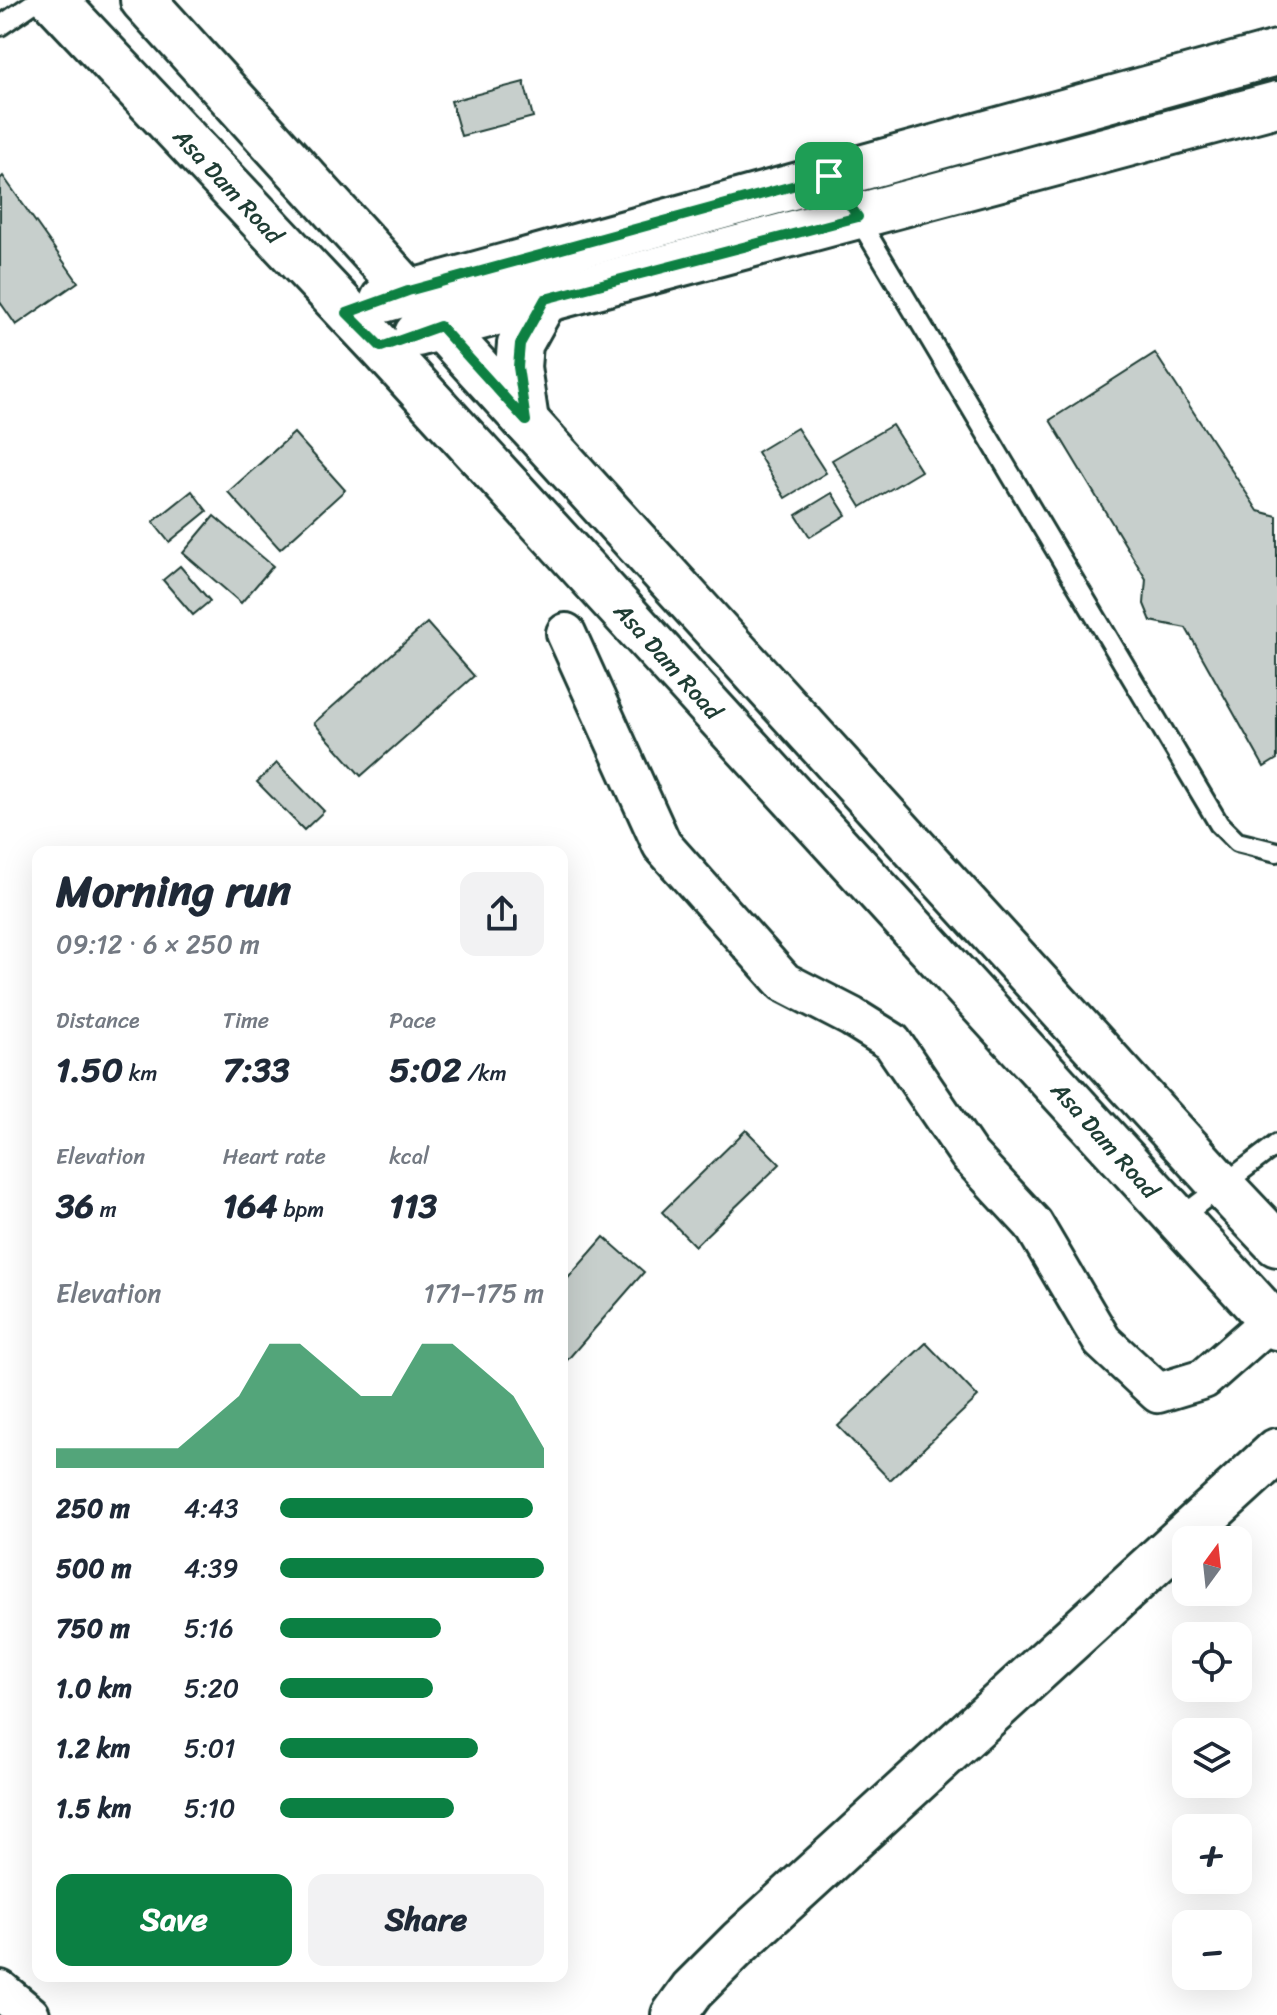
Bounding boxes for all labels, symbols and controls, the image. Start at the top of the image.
street label: Asa Dam Road [162,117,295,255]
pin [795,142,863,210]
icon: arrive [807,154,851,198]
street label: Asa Dam Road [602,591,734,731]
text: Morning run [56,852,291,930]
button: share [460,872,544,956]
text: 09:12 · 6 × 250 m [56,921,260,967]
text: Distance [56,1001,140,1040]
text: Time [223,1001,269,1040]
text: Pace [389,1001,436,1040]
text: 1.50 [56,1040,123,1100]
text: 7:33 [223,1040,290,1100]
text: 5:02 [389,1040,461,1100]
text: km [123,1054,157,1093]
text: /km [461,1054,507,1093]
street label: Asa Dam Road [1039,1070,1171,1210]
text: Elevation [56,1137,145,1176]
text: Heart rate [223,1137,326,1176]
text: kcal [389,1137,429,1176]
text: 36 [56,1176,94,1236]
text: 164 [223,1176,278,1236]
text: 113 [389,1176,437,1236]
text: m [94,1190,117,1229]
text: bpm [278,1190,324,1229]
text: Elevation [56,1270,161,1316]
text: 171–175 m [423,1270,544,1316]
text: 250 m [56,1485,130,1531]
text: 4:43 [184,1485,239,1531]
north arrow [1172,1526,1252,1606]
map controls [1172,1526,1252,1990]
text: 500 m [56,1545,131,1591]
text: 4:39 [184,1545,238,1591]
text: 750 m [56,1605,130,1651]
text: 5:16 [184,1605,234,1651]
button: locate [1172,1622,1252,1702]
text: 1.0 km [56,1665,132,1711]
text: 5:20 [184,1665,239,1711]
button: layers [1172,1718,1252,1798]
text: 1.2 km [56,1725,131,1771]
text: 5:01 [184,1725,235,1771]
text: 1.5 km [56,1785,131,1831]
text: 5:10 [184,1785,235,1831]
button: + [1172,1814,1252,1894]
button: Save [56,1874,292,1966]
button: Share [308,1874,544,1966]
button: − [1172,1910,1252,1990]

